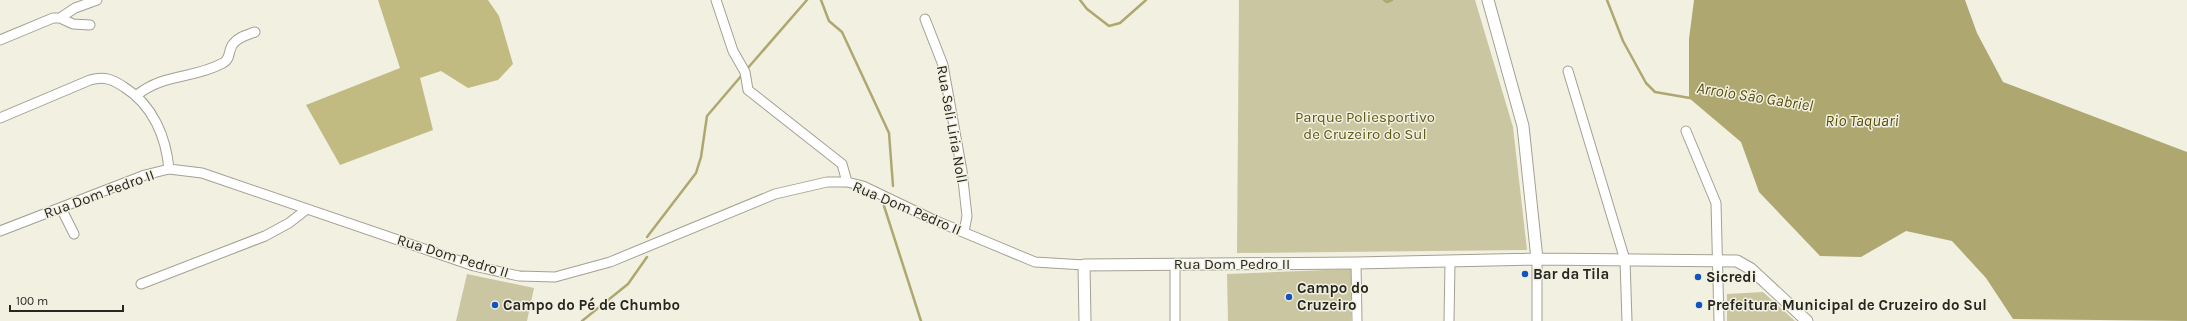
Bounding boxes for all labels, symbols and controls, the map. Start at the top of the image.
street label: Rua Seli Liria Noll [933,64,971,184]
water label: Arroio São Gabriel [1695,78,1815,115]
park label: Parque Poliesportivo de Cruzeiro do Sul [1295,108,1435,143]
water label: Rio Taquari [1825,111,1899,130]
street label: Rua Dom Pedro II [41,166,157,222]
street label: Rua Dom Pedro II [850,177,964,239]
street label: Rua Dom Pedro II [395,230,511,282]
street label: Rua Dom Pedro II [1174,255,1290,273]
place label: Bar da Tila [1533,265,1609,283]
place label: Sicredi [1706,268,1756,286]
marker: Bar da Tila [1520,269,1530,279]
marker: Sicredi [1693,272,1703,282]
place label: Campo do Cruzeiro [1297,279,1369,314]
scale bar [10,287,123,313]
marker: Campo do Cruzeiro [1284,292,1294,302]
text: 100 m [16,294,48,308]
place label: Campo do Pé de Chumbo [503,296,680,314]
place label: Prefeitura Municipal de Cruzeiro do Sul [1707,296,1987,314]
marker: Campo do Pé de Chumbo [490,300,500,310]
marker: Prefeitura Municipal de Cruzeiro do Sul [1694,300,1704,310]

